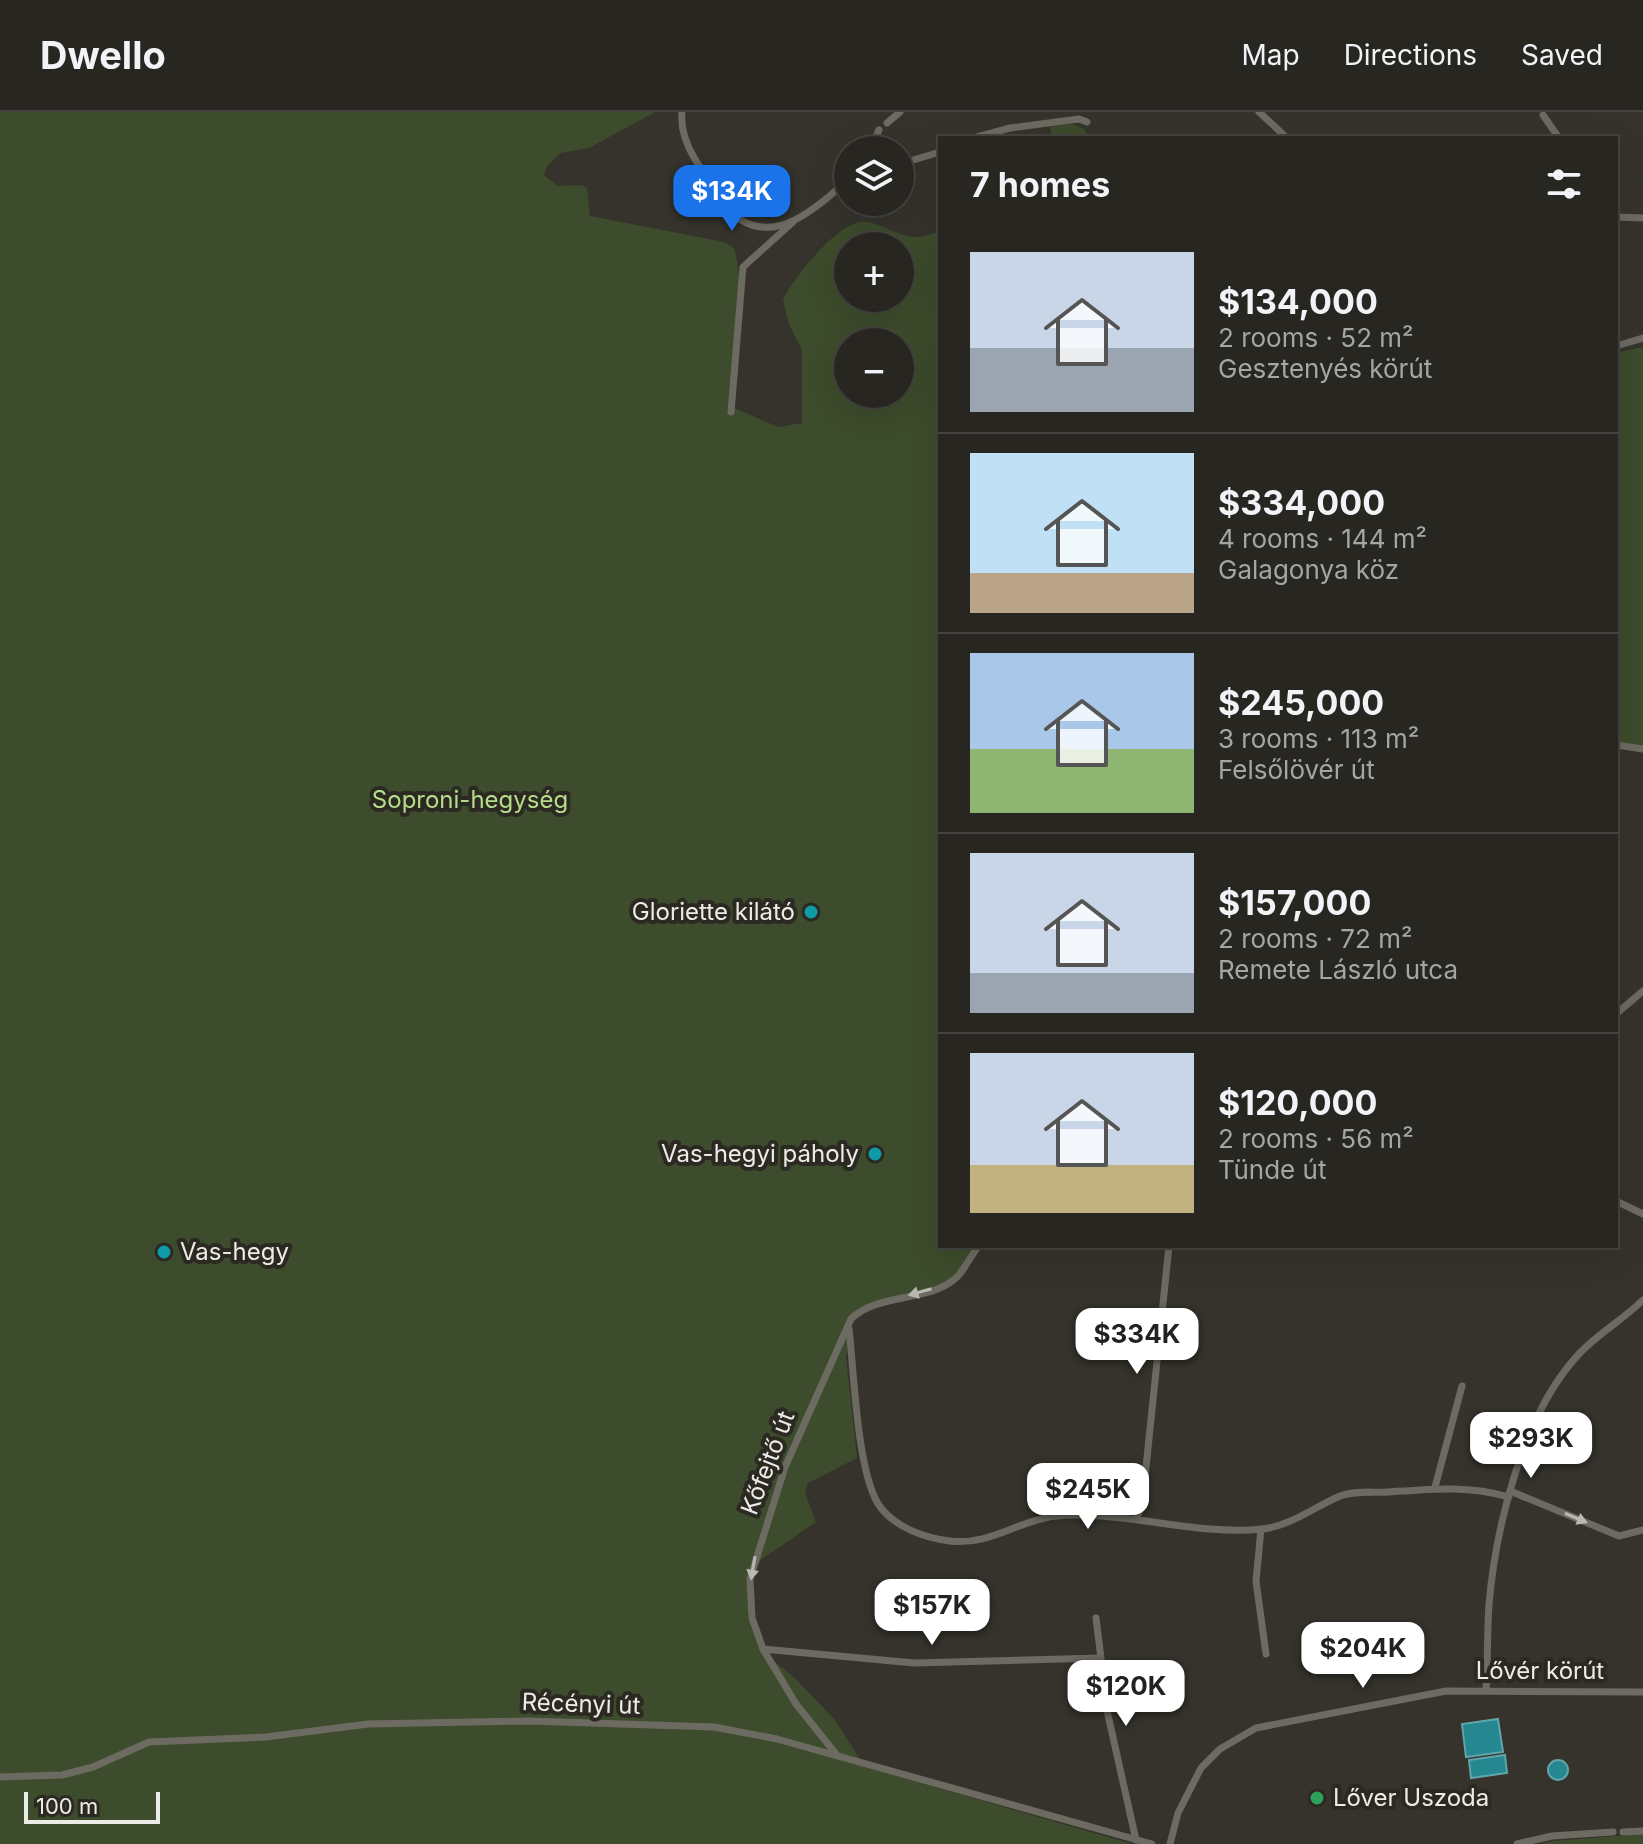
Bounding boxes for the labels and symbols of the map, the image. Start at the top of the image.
pin: $134K [676,165,788,233]
park label: Soproni-hegység [372,785,568,814]
place label: Gloriette kilátó [632,897,795,926]
marker: Gloriette kilátó [802,903,820,921]
place label: Vas-hegyi páholy [661,1139,859,1168]
marker: Vas-hegyi páholy [866,1145,884,1163]
place label: Vas-hegy [180,1237,289,1266]
marker: Vas-hegy [155,1243,173,1261]
one-way arrow [907,1286,931,1299]
pin: $334K [1081,1308,1193,1376]
street label: Kőfejtő út [735,1407,801,1519]
pin: $293K [1475,1412,1587,1480]
pin: $245K [1032,1463,1144,1531]
one-way arrow [1564,1512,1588,1525]
one-way arrow [746,1556,758,1581]
pin: $157K [876,1579,988,1647]
pin: $204K [1307,1622,1419,1690]
street label: Lővér körút [1476,1656,1604,1685]
pin: $120K [1070,1660,1182,1728]
street label: Récényi út [521,1687,641,1720]
place label: Lőver Uszoda [1333,1783,1489,1812]
scale bar [24,1788,160,1824]
marker: Lőver Uszoda [1308,1789,1326,1807]

